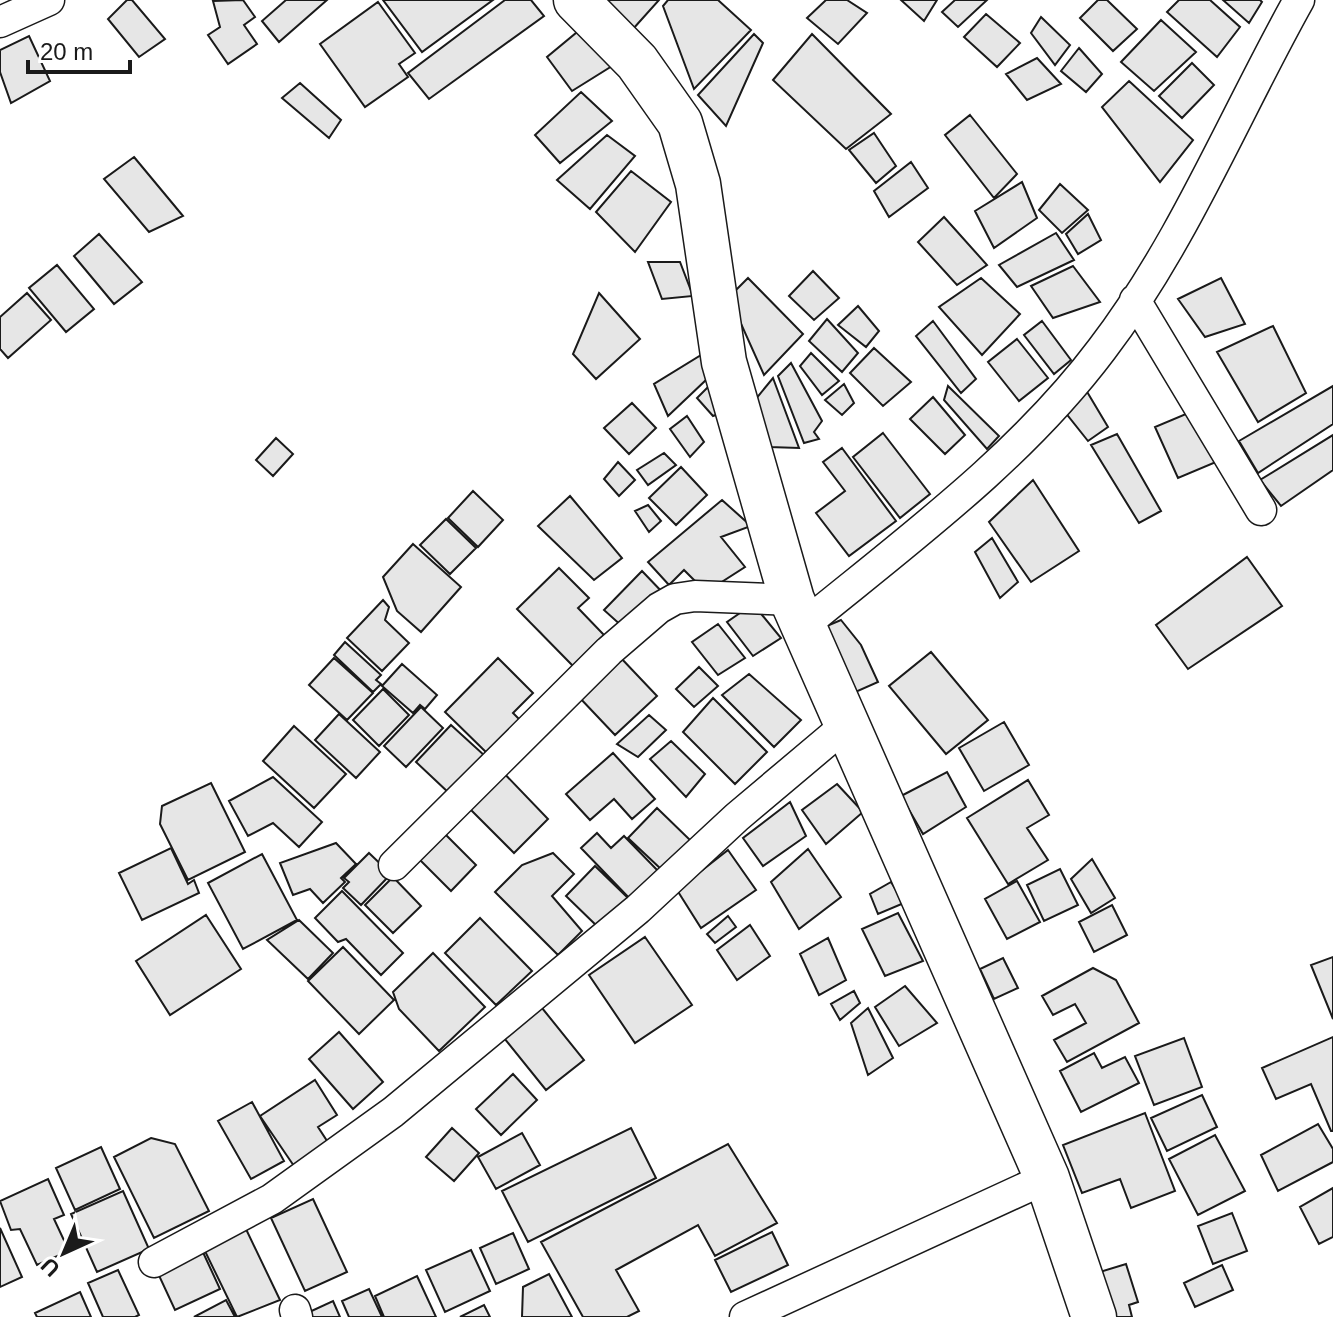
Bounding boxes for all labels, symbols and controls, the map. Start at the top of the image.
scale bar [28,24,130,74]
text: 20 m [40,38,93,65]
north arrow [24,1213,104,1293]
text: U [36,1253,65,1282]

